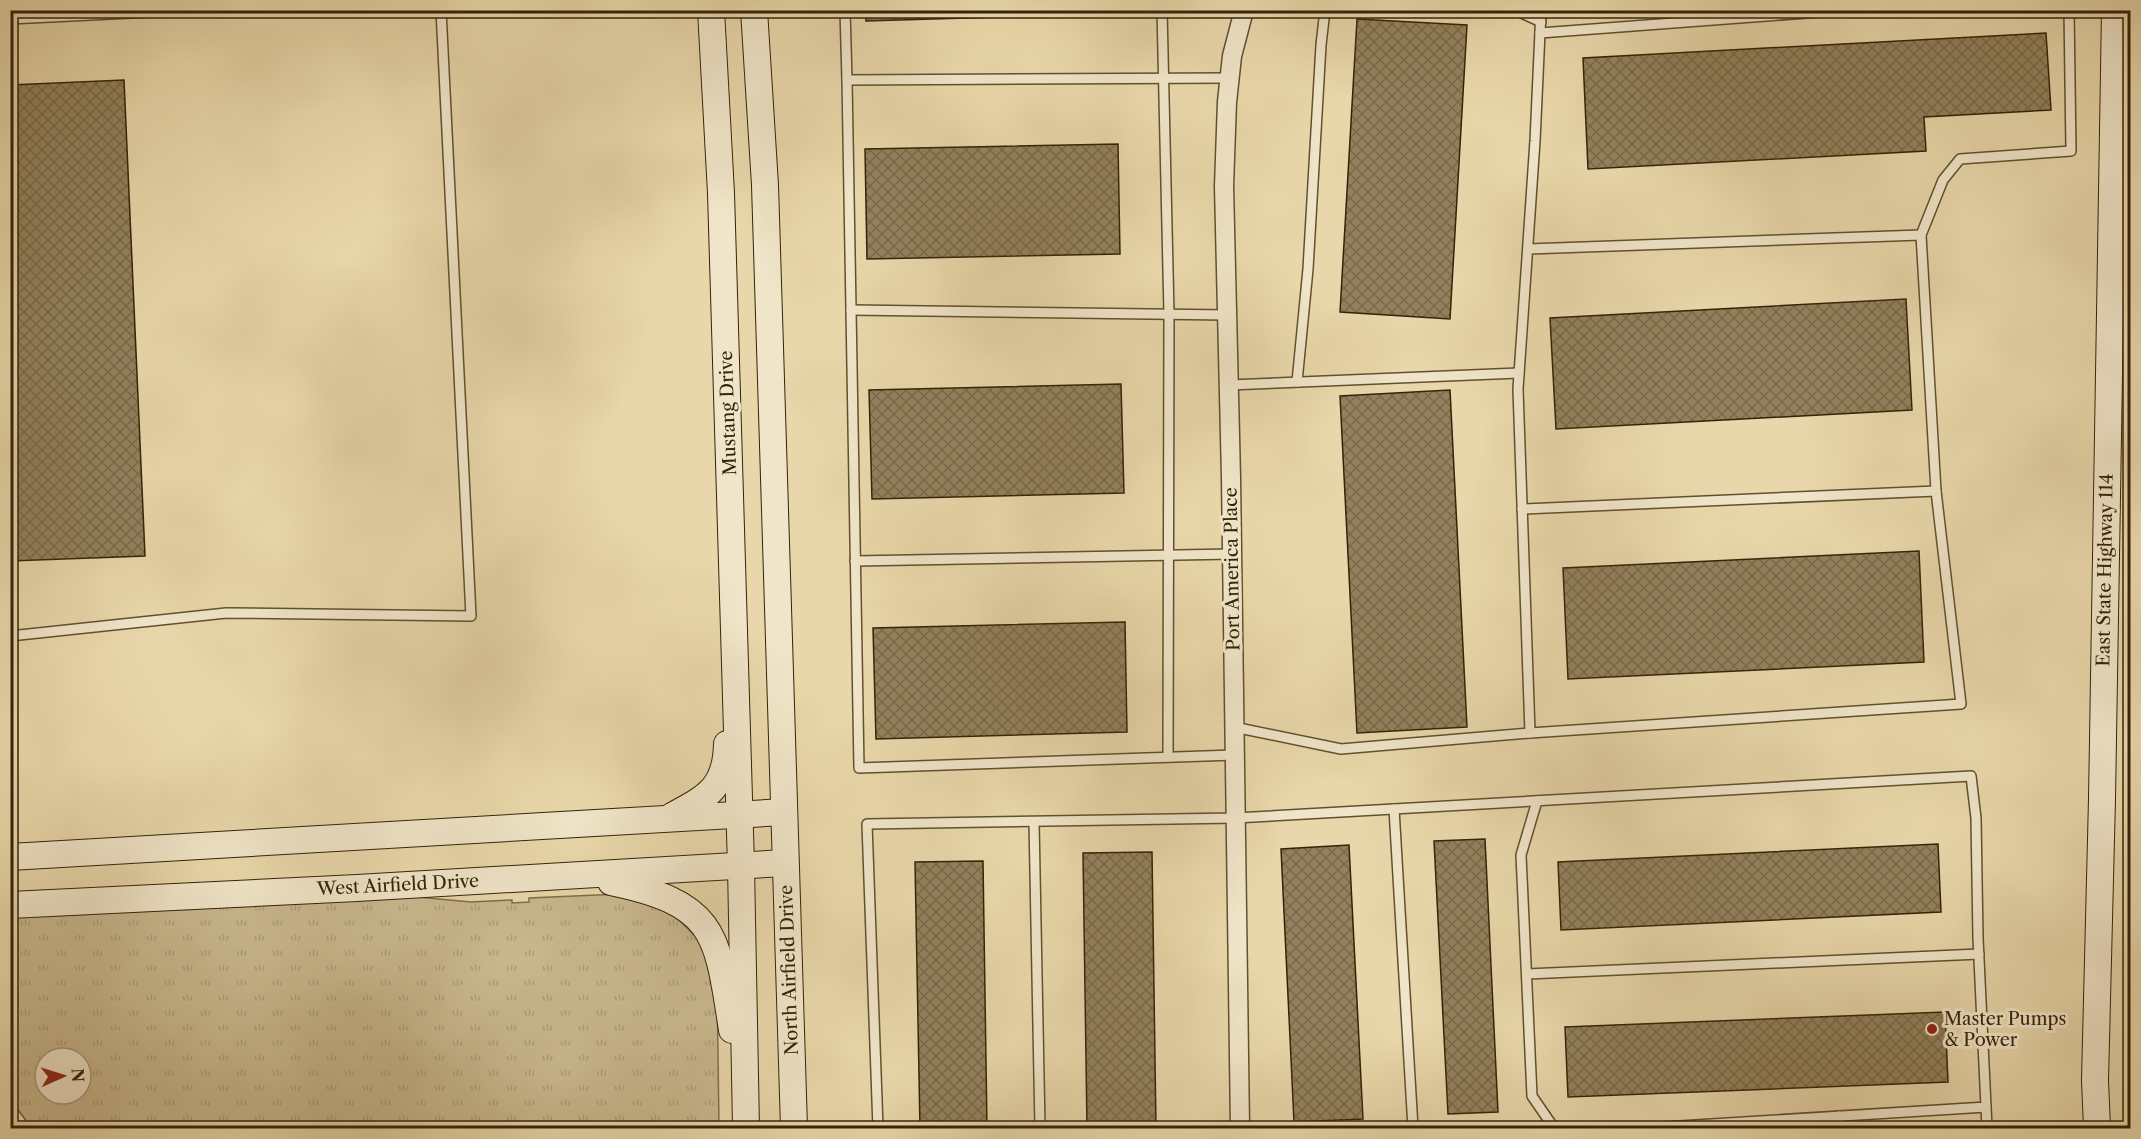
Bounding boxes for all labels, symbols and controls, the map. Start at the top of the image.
street label: Mustang Drive [715,350,741,476]
street label: East State Highway 114 [2092,473,2118,667]
street label: Port America Place [1220,487,1244,651]
street label: West Airfield Drive [315,870,480,900]
street label: North Airfield Drive [775,884,803,1056]
place label: Master Pumps & Power [1944,1008,2066,1051]
marker: Master Pumps & Power [1925,1022,1939,1036]
north arrow [33,1046,93,1106]
text: N [68,1068,88,1083]

